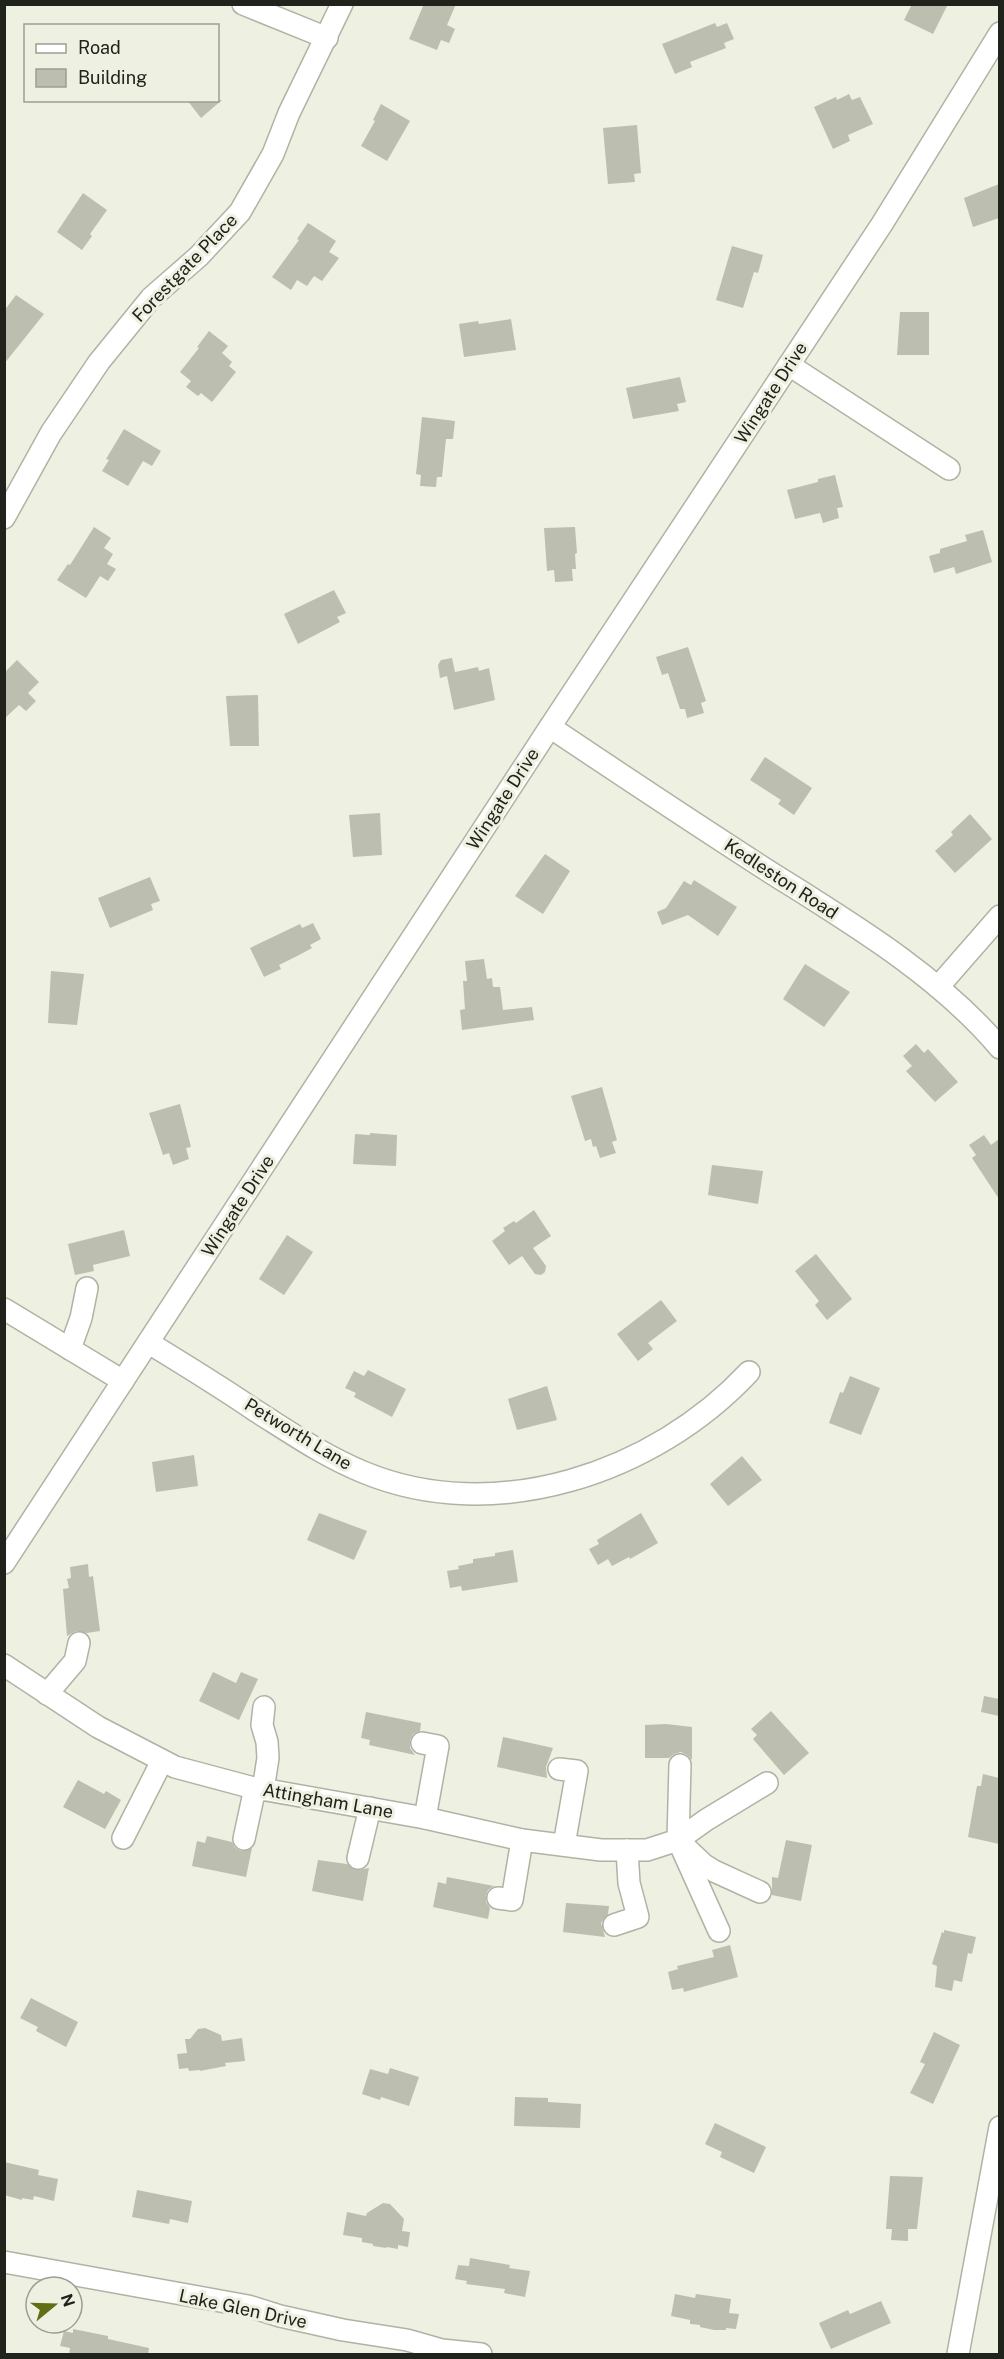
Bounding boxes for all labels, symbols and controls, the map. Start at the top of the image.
legend [24,24,219,102]
text: Road [78,37,121,58]
text: Building [78,67,147,88]
street label: Forestgate Place [128,209,242,326]
street label: Wingate Drive [730,338,811,447]
street label: Wingate Drive [462,744,543,853]
street label: Kedleston Road [721,834,842,923]
street label: Wingate Drive [197,1151,278,1260]
street label: Petworth Lane [241,1393,356,1474]
street label: Attingham Lane [261,1779,395,1822]
north arrow [24,2275,84,2335]
street label: Lake Glen Drive [177,2285,309,2332]
text: N [57,2291,79,2309]

